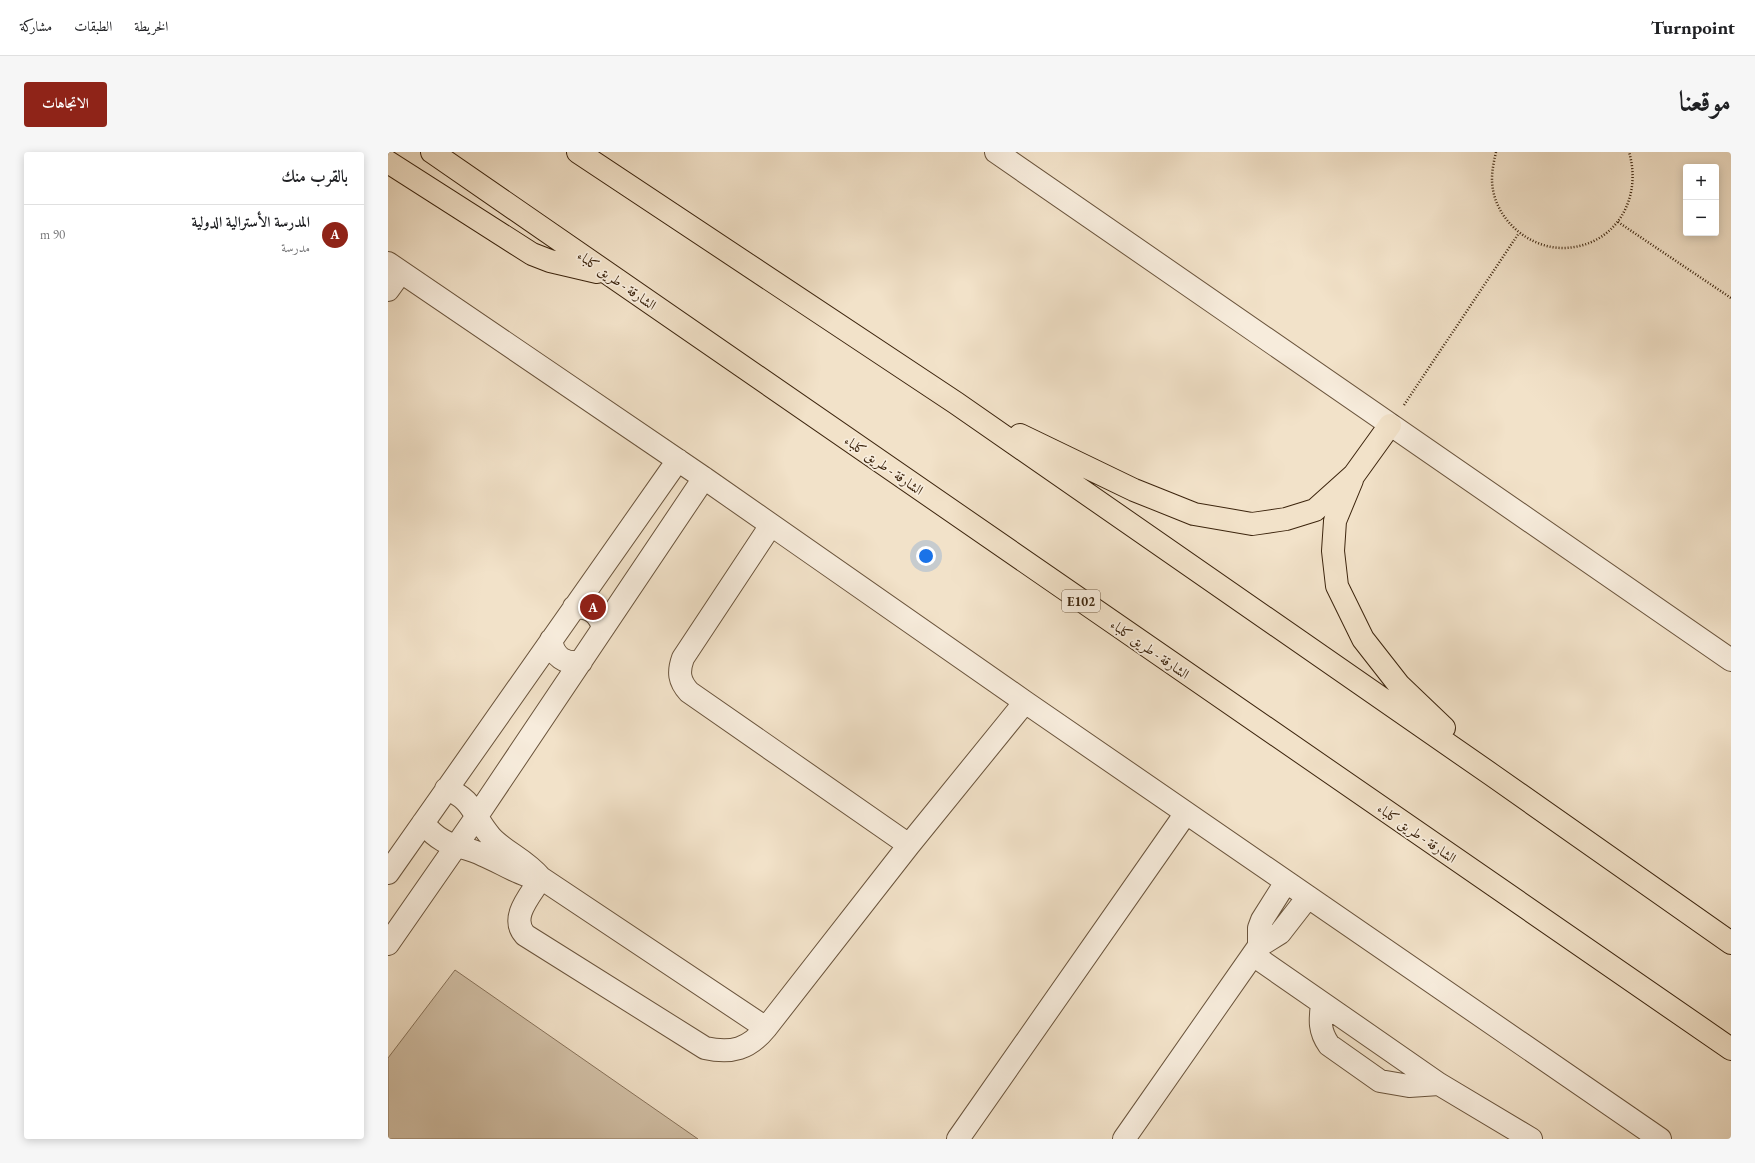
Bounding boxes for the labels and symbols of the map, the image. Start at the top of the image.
street label: الشارقة - طريق كلباء [574,246,660,314]
street label: الشارقة - طريق كلباء [841,431,927,499]
your location [916,546,936,566]
road number: E102 [1062,590,1100,612]
pin: A [580,592,606,622]
street label: الشارقة - طريق كلباء [1107,615,1193,683]
street label: الشارقة - طريق كلباء [1374,799,1460,867]

